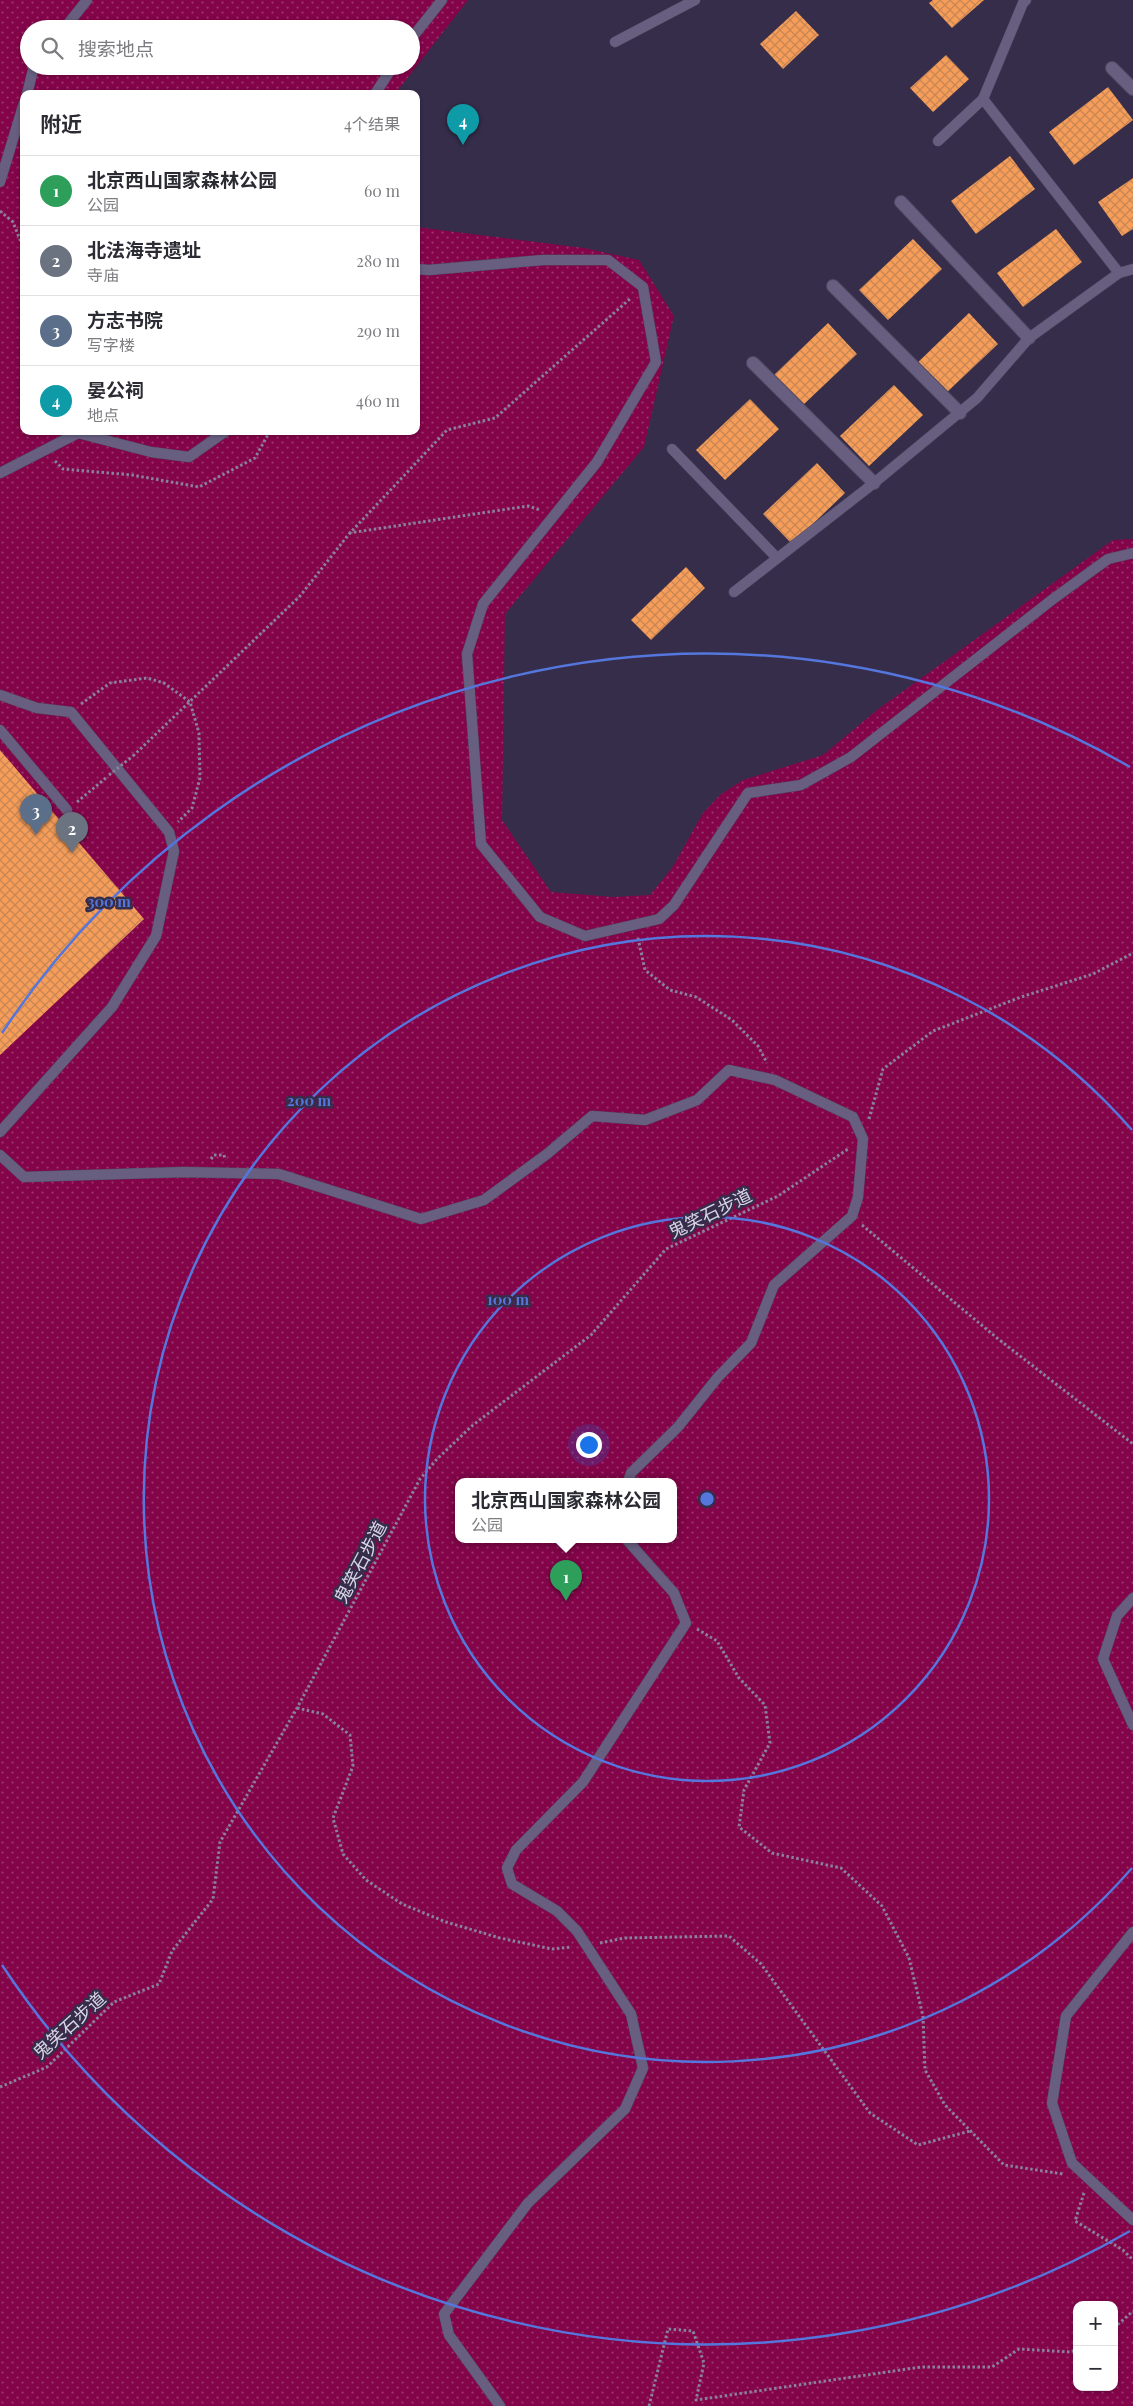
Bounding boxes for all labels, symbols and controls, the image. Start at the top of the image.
search box [20,20,420,75]
icon: search [38,34,66,62]
text: 搜索地点 [78,35,154,61]
pin: 4 [447,104,479,145]
text: 附近 [40,109,82,137]
text: 4个结果 [344,113,400,134]
text: 北京西山国家森林公园 [87,166,277,192]
text: 1 [53,180,59,201]
text: 60 m [364,180,400,201]
text: 公园 [87,194,119,215]
text: 北法海寺遗址 [87,236,201,262]
text: 2 [52,250,60,271]
text: 280 m [356,250,400,271]
text: 寺庙 [87,264,119,285]
text: 方志书院 [87,306,163,332]
text: 3 [52,320,60,341]
text: 290 m [356,320,400,341]
text: 写字楼 [87,334,135,355]
text: 晏公祠 [87,376,144,402]
text: 4 [52,390,60,411]
text: 460 m [356,390,400,411]
text: 地点 [87,404,119,425]
pin: 3 [20,794,52,835]
pin: 2 [56,812,88,853]
text: 300 m [87,891,131,911]
text: 200 m [287,1090,332,1110]
street label: 鬼笑石步道 [664,1182,756,1244]
text: 100 m [487,1289,530,1309]
your location [576,1432,602,1458]
popup [455,1478,677,1543]
text: 北京西山国家森林公园 [471,1486,661,1512]
centre of rings [698,1490,716,1508]
text: 公园 [471,1514,503,1535]
street label: 鬼笑石步道 [328,1517,392,1607]
pin: 1 [550,1560,582,1601]
street label: 鬼笑石步道 [28,1986,110,2064]
map controls [1073,2301,1118,2391]
button: + [1073,2301,1118,2346]
button: − [1073,2346,1118,2391]

